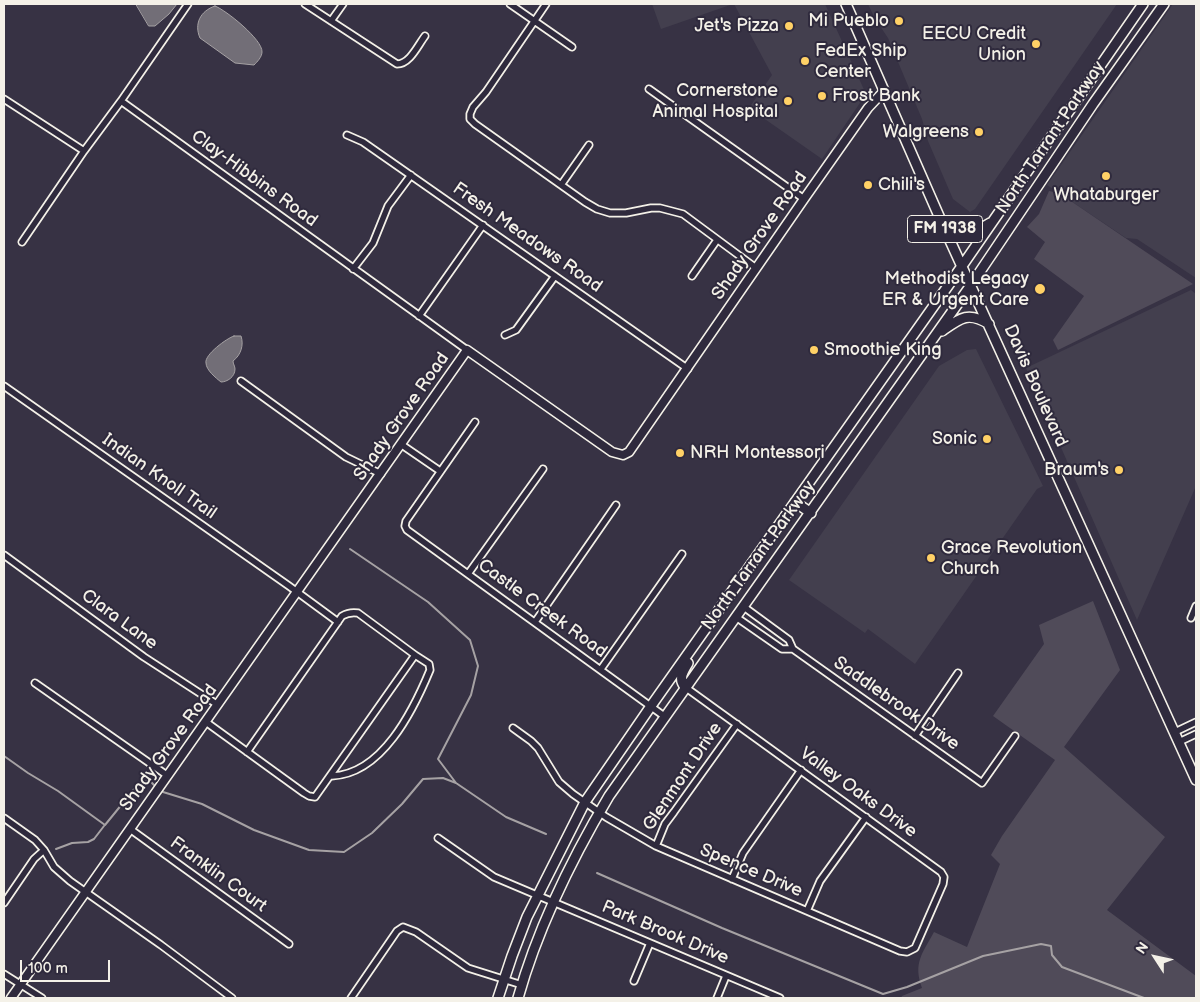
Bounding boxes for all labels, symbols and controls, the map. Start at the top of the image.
place label: Mi Pueblo [808,10,889,32]
place label: Jet's Pizza [694,15,779,37]
marker: Mi Pueblo [893,15,905,27]
marker: Jet's Pizza [783,20,795,32]
place label: EECU Credit Union [922,23,1026,66]
marker: EECU Credit Union [1030,38,1042,50]
place label: FedEx Ship Center [815,40,907,82]
marker: FedEx Ship Center [799,55,811,67]
street label: North Tarrant Parkway [992,57,1110,219]
place label: Cornerstone Animal Hospital [653,80,778,122]
place label: Frost Bank [832,85,920,107]
marker: Frost Bank [816,90,828,102]
marker: Cornerstone Animal Hospital [782,95,794,107]
place label: Walgreens [883,121,969,143]
street label: Clay-Hibbins Road [187,126,321,232]
marker: Walgreens [973,126,985,138]
street label: Shady Grove Road [708,168,812,304]
marker: Whataburger [1100,170,1112,182]
place label: Chili's [878,174,925,196]
street label: Fresh Meadows Road [448,178,606,298]
marker: Chili's [862,179,874,191]
place label: Whataburger [1054,184,1158,206]
road number: FM 1938 [908,215,982,242]
place label: Methodist Legacy ER & Urgent Care [882,268,1029,310]
marker: Methodist Legacy ER & Urgent Care [1033,282,1047,296]
street label: Davis Boulevard [998,321,1072,451]
place label: Smoothie King [824,339,942,361]
marker: Smoothie King [808,344,820,356]
street label: Shady Grove Road [350,349,454,485]
place label: Sonic [932,428,977,450]
street label: Indian Knoll Trail [98,429,220,525]
marker: Sonic [981,433,993,445]
place label: NRH Montessori [690,442,825,464]
marker: NRH Montessori [674,447,686,459]
place label: Braum's [1044,459,1109,481]
marker: Braum's [1113,464,1125,476]
street label: North Tarrant Parkway [697,477,821,635]
place label: Grace Revolution Church [941,537,1082,580]
marker: Grace Revolution Church [925,552,937,564]
street label: Castle Creek Road [473,555,611,663]
street label: Clara Lane [77,585,161,655]
street label: Saddlebrook Drive [829,652,963,756]
street label: Shady Grove Road [116,680,222,816]
street label: Glenmont Drive [639,719,727,835]
street label: Valley Oaks Drive [795,743,921,843]
street label: Franklin Court [165,833,271,917]
street label: Spence Drive [696,840,806,902]
street label: Park Brook Drive [598,897,732,969]
north arrow [1130,932,1180,982]
text: N [1132,939,1152,957]
scale bar [22,950,112,982]
text: 100 m [28,959,68,978]

